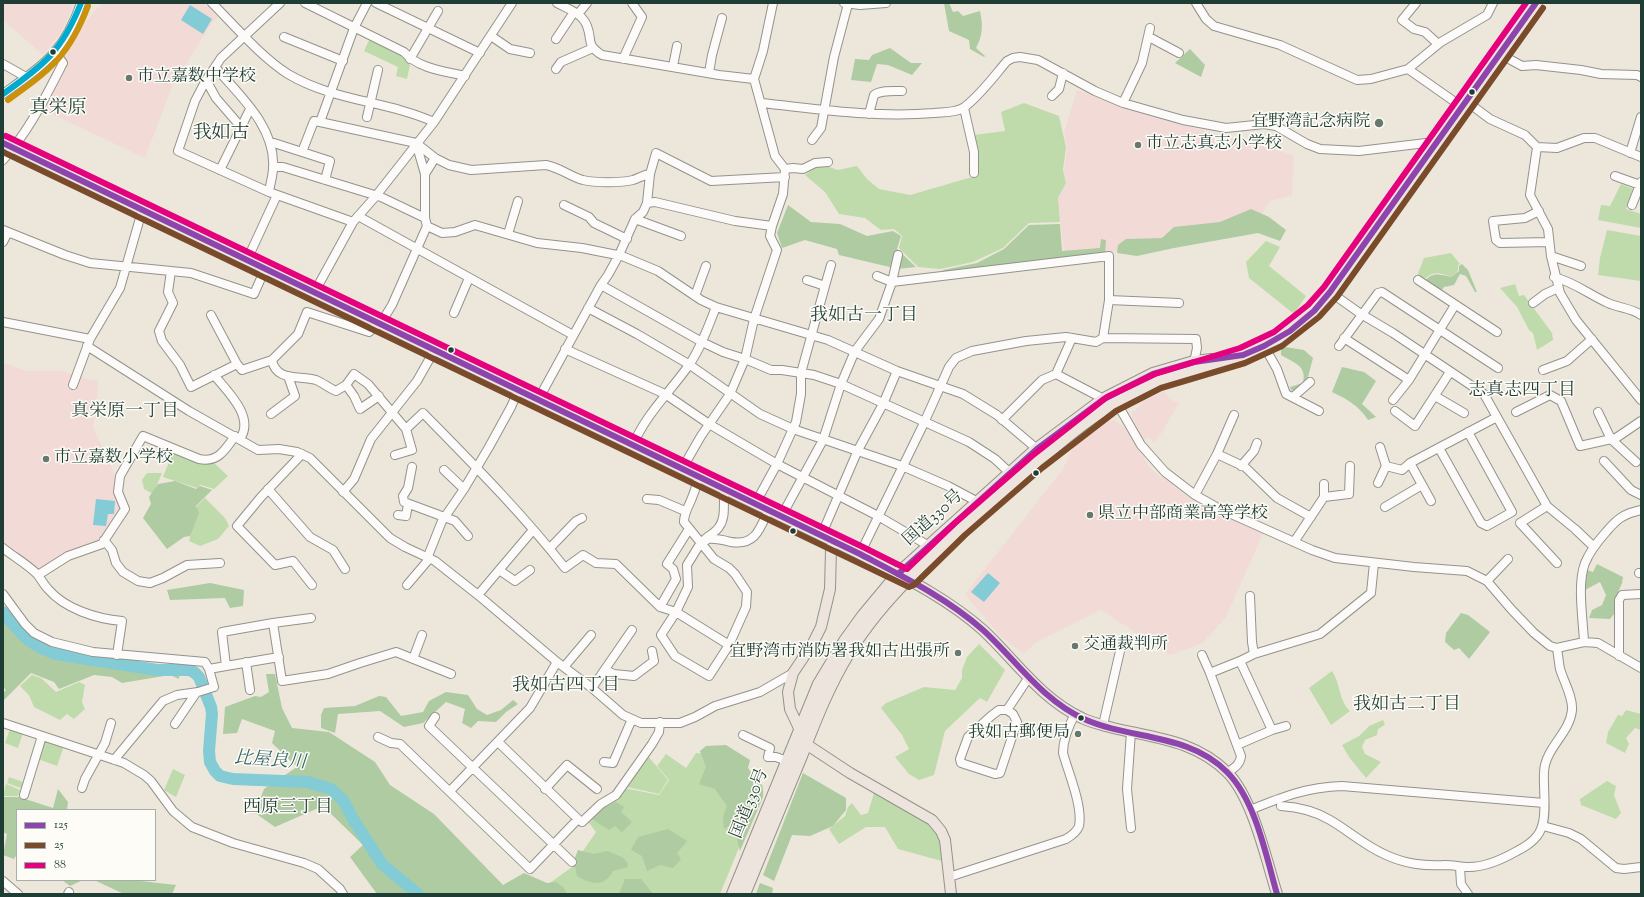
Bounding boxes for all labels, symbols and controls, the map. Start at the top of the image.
unlabelled marker [48,47,58,57]
place label: 市立嘉数中学校 [137,68,256,88]
marker: 市立嘉数中学校 [124,73,134,83]
unlabelled marker [1467,87,1477,97]
district label: 真栄原 [30,99,86,121]
place label: 宜野湾記念病院 [1251,113,1370,133]
marker: 宜野湾記念病院 [1373,117,1385,129]
district label: 我如古 [193,124,249,146]
place label: 市立志真志小学校 [1146,135,1282,155]
marker: 市立志真志小学校 [1133,140,1143,150]
district label: 我如古一丁目 [810,306,918,328]
unlabelled marker [446,345,456,355]
district label: 志真志四丁目 [1468,381,1576,403]
district label: 真栄原一丁目 [71,402,179,424]
place label: 市立嘉数小学校 [54,449,173,469]
marker: 市立嘉数小学校 [41,454,51,464]
unlabelled marker [1031,468,1041,478]
street label: 国道330号 [900,487,968,551]
place label: 県立中部商業高等学校 [1098,505,1268,525]
marker: 県立中部商業高等学校 [1085,510,1095,520]
unlabelled marker [788,526,798,536]
place label: 交通裁判所 [1083,636,1168,656]
marker: 交通裁判所 [1070,641,1080,651]
place label: 宜野湾市消防署我如古出張所 [729,643,950,663]
marker: 宜野湾市消防署我如古出張所 [953,648,963,658]
district label: 我如古四丁目 [512,676,620,698]
district label: 我如古二丁目 [1353,695,1461,717]
unlabelled marker [1076,713,1086,723]
place label: 我如古郵便局 [968,724,1070,744]
marker: 我如古郵便局 [1073,729,1083,739]
water label: 比屋良川 [233,749,307,775]
street label: 国道330号 [728,766,774,842]
district label: 西原三丁目 [243,798,333,820]
legend [16,809,156,881]
text: 125 [54,816,68,834]
text: 25 [54,836,64,854]
text: 88 [54,856,66,874]

